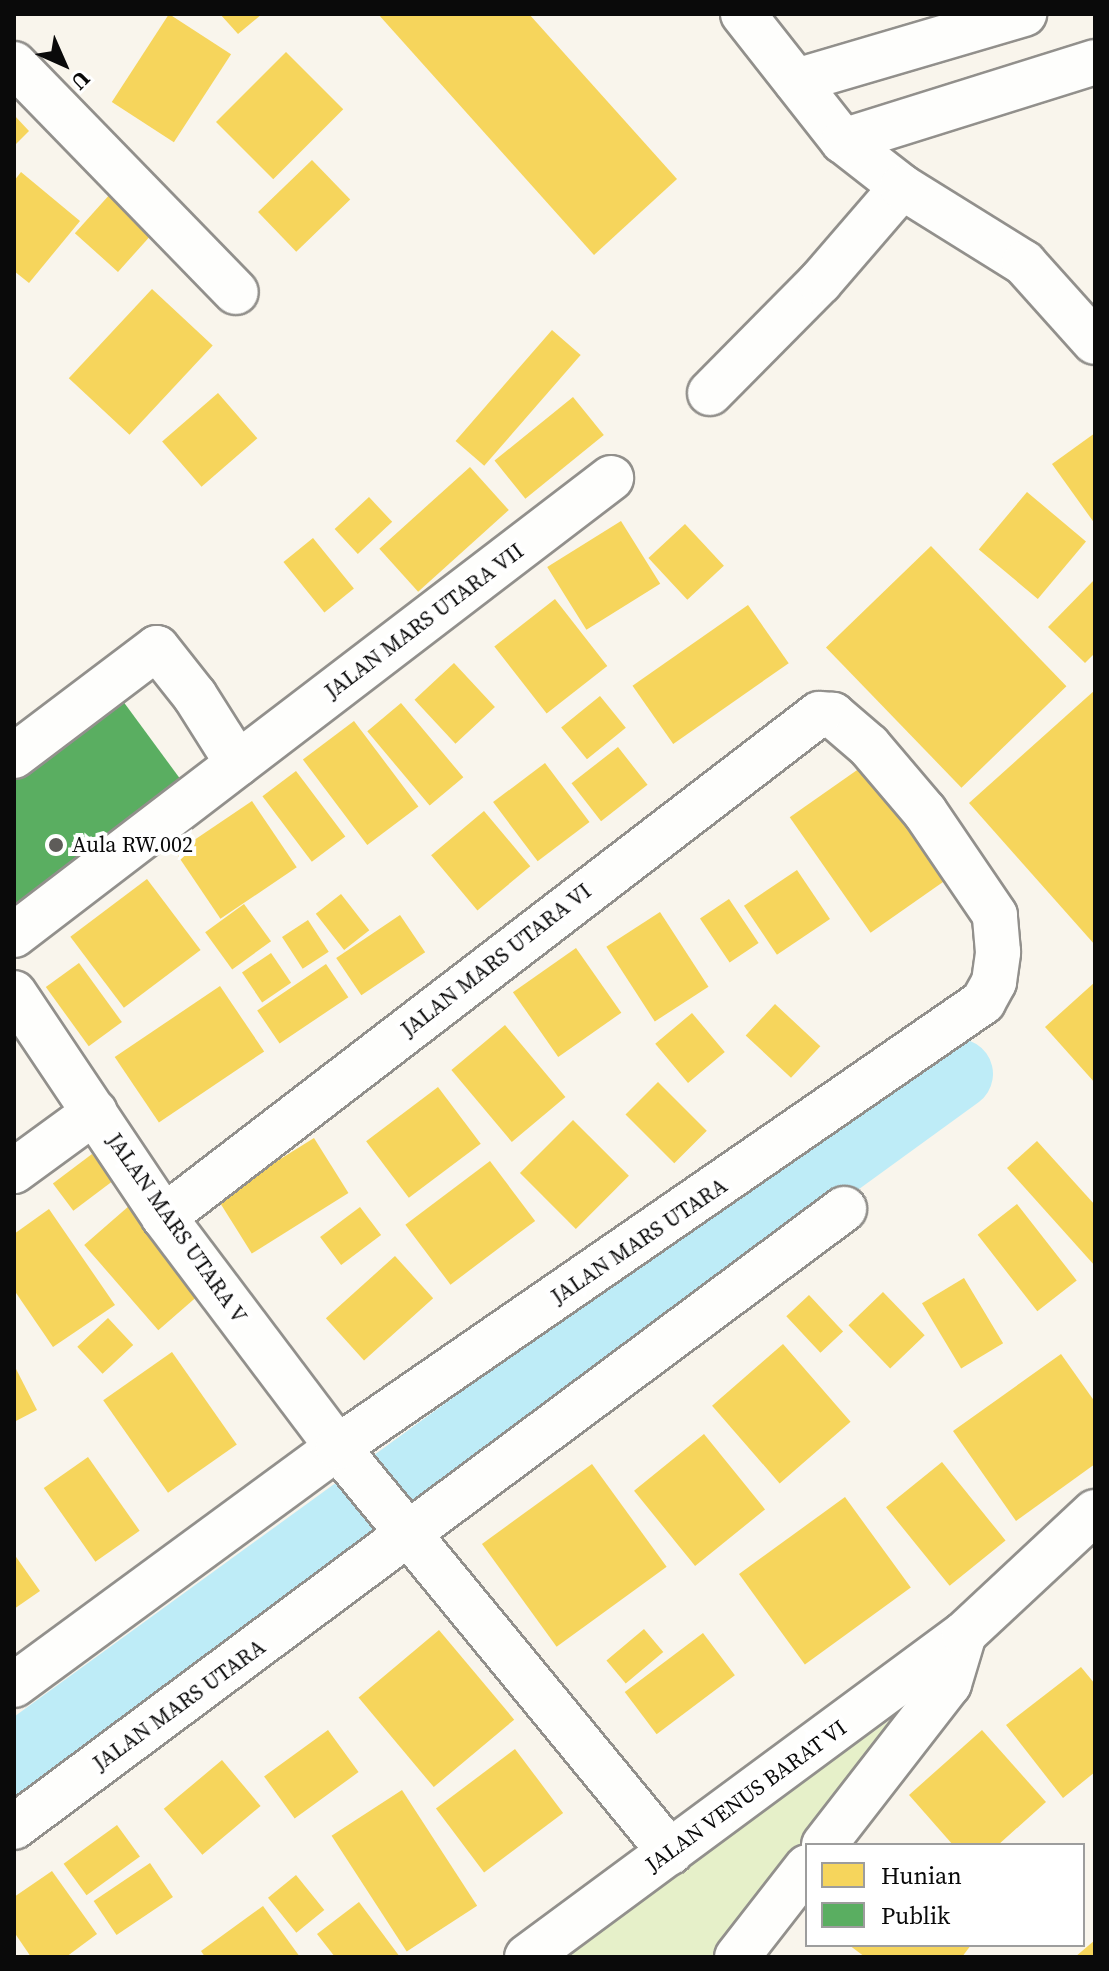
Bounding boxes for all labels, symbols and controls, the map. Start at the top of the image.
north arrow [24,24,104,104]
text: U [65,65,97,97]
street label: JALAN MARS UTARA VII [319,537,529,705]
place label: Aula RW.002 [72,832,193,858]
marker: Aula RW.002 [47,836,65,854]
street label: JALAN MARS UTARA VI [395,877,597,1043]
street label: JALAN MARS UTARA V [101,1128,253,1328]
street label: JALAN MARS UTARA [546,1172,732,1310]
street label: JALAN MARS UTARA [88,1634,270,1776]
street label: JALAN VENUS BARAT VI [640,1714,852,1878]
legend [805,1843,1085,1947]
text: Hunian [881,1859,962,1892]
text: Publik [881,1899,950,1932]

